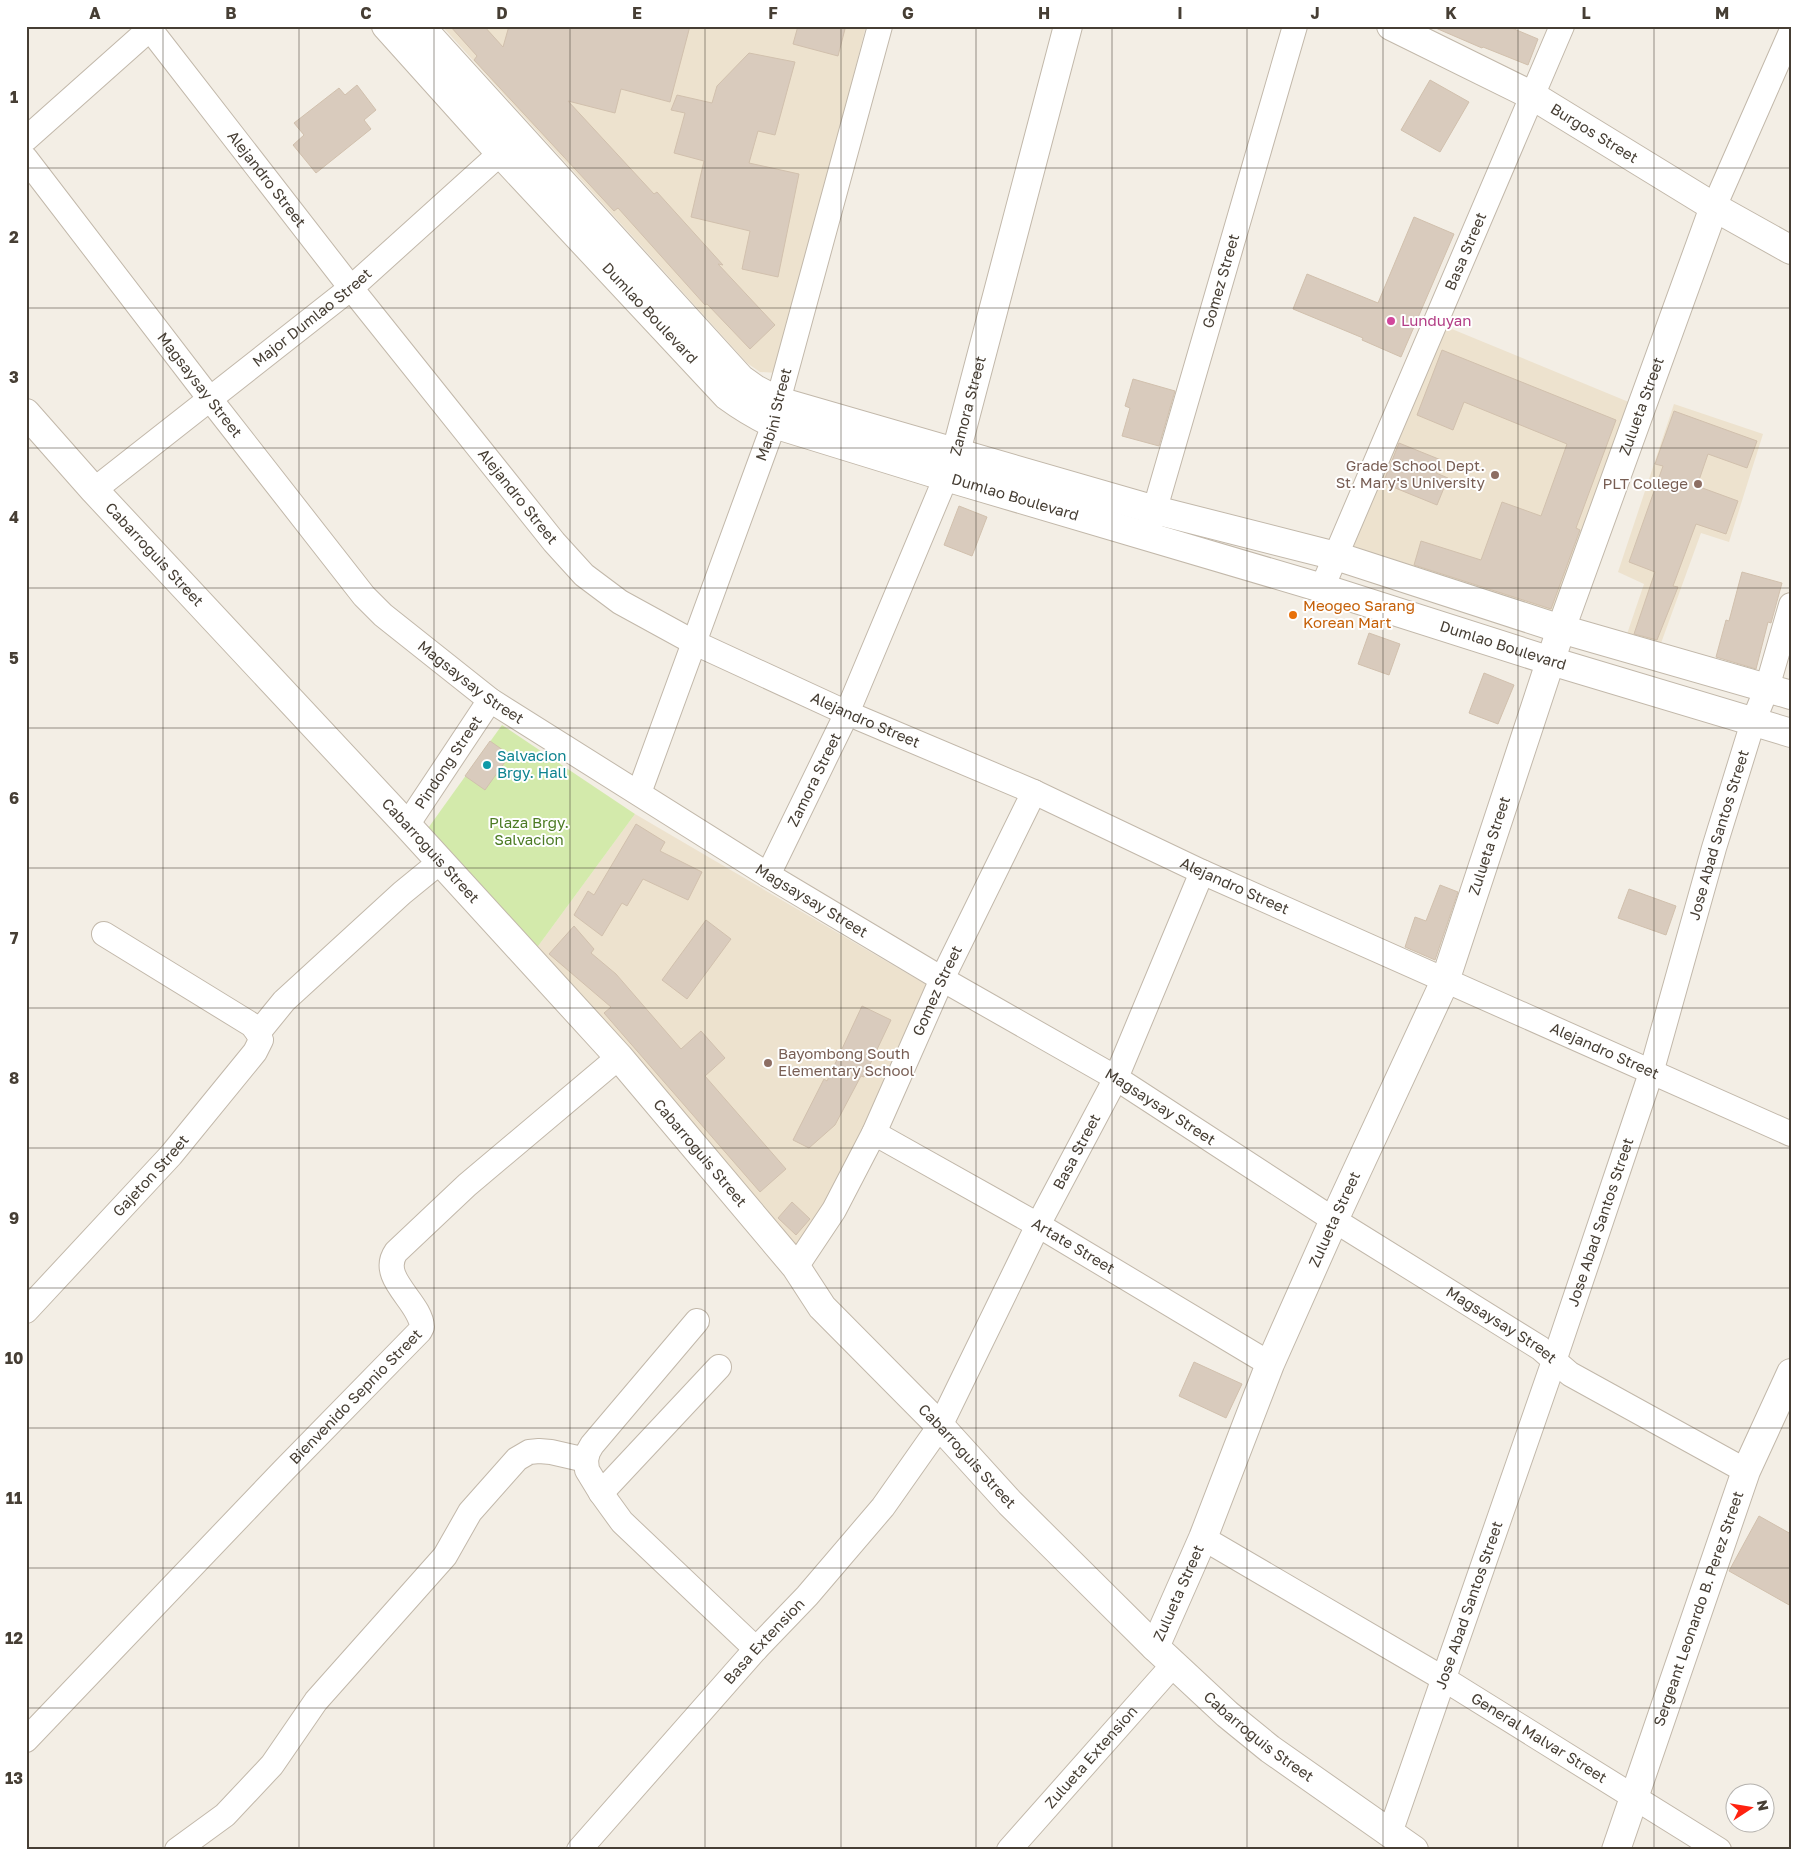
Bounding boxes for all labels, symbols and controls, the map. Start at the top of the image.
text: A [89,3,101,23]
text: B [225,3,237,23]
text: C [360,3,372,23]
text: D [496,3,508,23]
text: E [632,3,642,23]
text: F [768,3,778,23]
text: G [902,3,914,23]
text: H [1038,3,1050,23]
text: I [1177,3,1183,23]
text: J [1310,3,1320,23]
text: K [1445,3,1457,23]
text: L [1581,3,1591,23]
text: M [1715,3,1729,23]
text: 1 [10,87,18,107]
street label: Burgos Street [1548,99,1642,166]
street label: Alejandro Street [224,127,310,230]
street label: Basa Street [1440,209,1489,293]
text: 2 [9,227,19,247]
street label: Gomez Street [1198,232,1242,330]
street label: Dumlao Boulevard [599,258,702,367]
street label: Major Dumlao Street [248,264,375,370]
place label: Lunduyan [1401,311,1472,329]
marker: Lunduyan [1385,315,1397,327]
street label: Magsaysay Street [154,328,247,441]
street label: Zamora Street [945,354,989,457]
street label: Zulueta Street [1615,355,1667,458]
street label: Mabini Street [751,366,795,463]
text: 3 [9,367,19,387]
street label: Alejandro Street [475,445,562,547]
place label: Grade School Dept. St. Mary's University [1336,456,1486,491]
street label: Dumlao Boulevard [950,469,1081,524]
marker: Grade School Dept. St. Mary's University [1489,469,1501,481]
place label: PLT College [1602,474,1688,492]
marker: PLT College [1692,478,1704,490]
street label: Cabarroguis Street [102,498,208,609]
text: 4 [9,507,19,527]
place label: Meogeo Sarang Korean Mart [1303,596,1415,631]
marker: Meogeo Sarang Korean Mart [1287,609,1299,621]
street label: Dumlao Boulevard [1438,616,1569,673]
street label: Magsaysay Street [415,636,527,727]
text: 5 [9,648,19,668]
street label: Alejandro Street [808,688,923,751]
street label: Pindong Street [410,712,485,812]
street label: Zamora Street [783,729,844,829]
place label: Salvacion Brgy. Hall [497,746,567,781]
street label: Jose Abad Santos Street [1684,747,1752,922]
marker: Salvacion Brgy. Hall [481,759,493,771]
text: 6 [9,788,19,808]
street label: Cabarroguis Street [379,794,484,906]
street label: Zulueta Street [1464,794,1513,897]
park label: Plaza Brgy. Salvacion [489,813,569,848]
street label: Alejandro Street [1178,853,1292,918]
street label: Magsaysay Street [752,859,871,941]
text: 7 [10,928,19,948]
street label: Gomez Street [908,942,965,1038]
street label: Alejandro Street [1548,1018,1662,1082]
place label: Bayombong South Elementary School [778,1044,914,1079]
marker: Bayombong South Elementary School [762,1057,774,1069]
street label: Magsaysay Street [1102,1064,1219,1148]
text: 8 [9,1068,19,1088]
street label: Cabarroguis Street [650,1095,751,1210]
street label: Basa Street [1049,1110,1103,1192]
street label: Gajeton Street [108,1131,192,1220]
street label: Jose Abad Santos Street [1563,1135,1637,1309]
street label: Zulueta Street [1304,1168,1363,1270]
text: 9 [9,1208,19,1228]
street label: Artate Street [1029,1213,1118,1277]
street label: Magsaysay Street [1443,1282,1561,1366]
street label: Bienvenido Sepnio Street [285,1325,425,1467]
text: 10 [5,1348,23,1368]
street label: Cabarroguis Street [915,1400,1020,1512]
text: 11 [6,1488,22,1508]
street label: Sergeant Leonardo B. Perez Street [1649,1488,1746,1729]
street label: Jose Abad Santos Street [1431,1519,1506,1692]
street label: Zulueta Street [1149,1542,1207,1643]
street label: Basa Extension [719,1594,808,1687]
text: 12 [5,1628,23,1648]
street label: Cabarroguis Street [1200,1687,1318,1785]
street label: General Malvar Street [1468,1688,1611,1786]
street label: Zulueta Extension [1040,1702,1141,1811]
text: 13 [5,1768,23,1788]
north arrow [1724,1784,1774,1834]
text: N [1754,1798,1773,1812]

